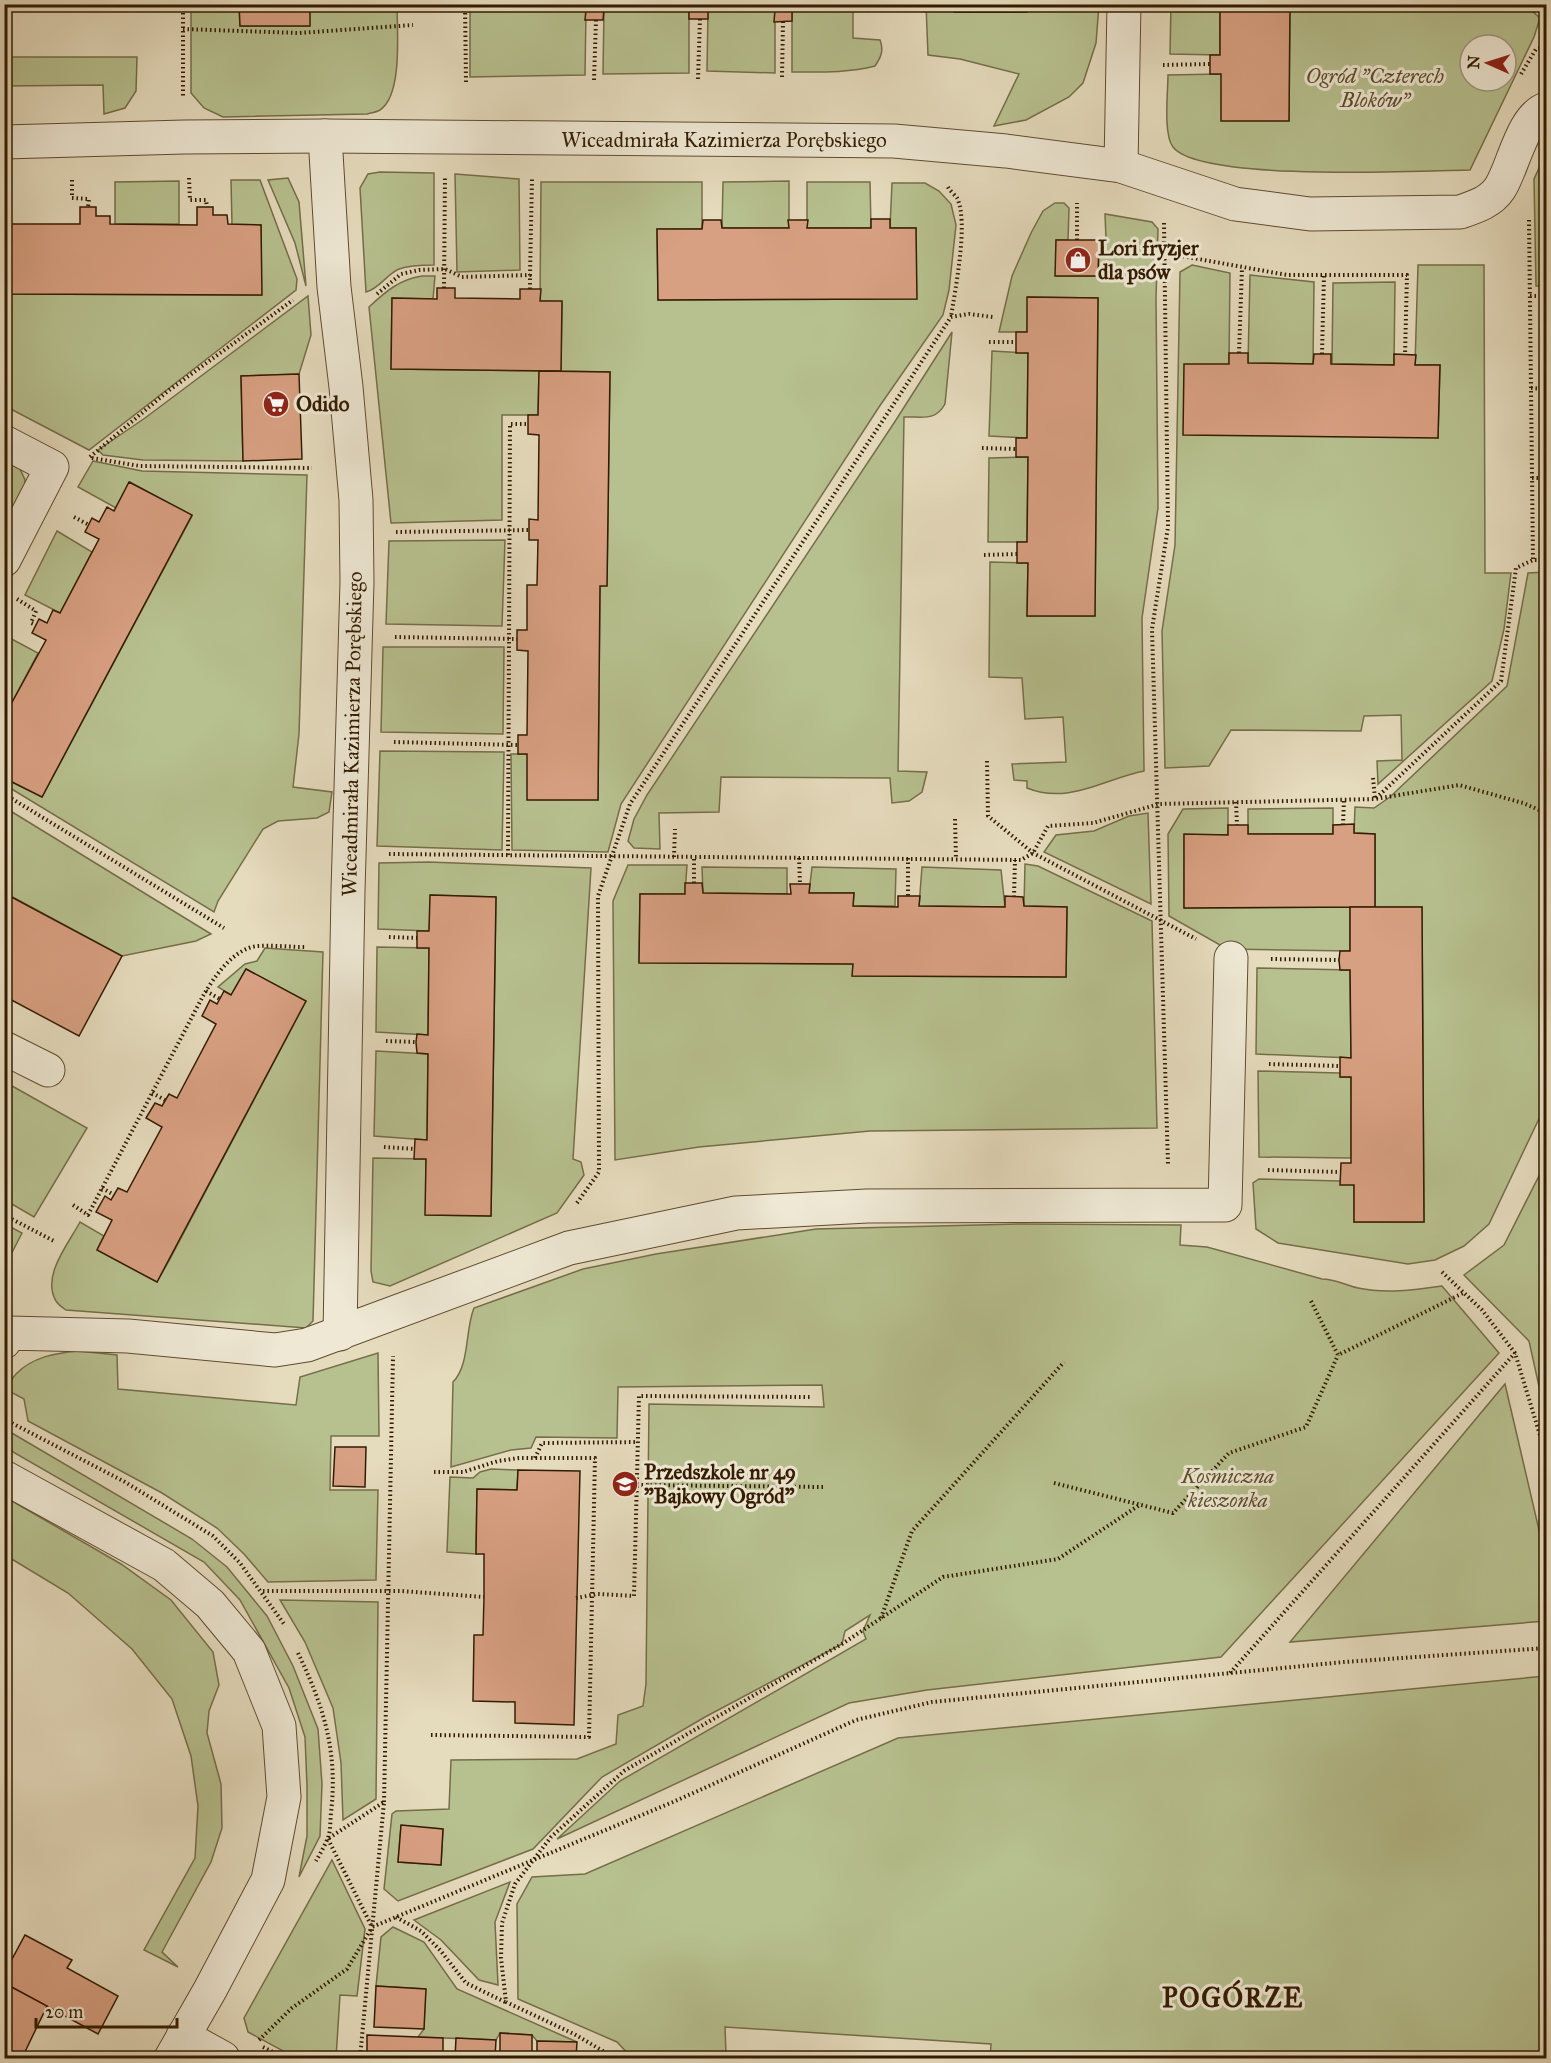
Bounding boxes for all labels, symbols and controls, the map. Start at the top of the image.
north arrow [1458,33,1518,93]
text: N [1464,55,1483,70]
park label: Ogród "Czterech Bloków" [1306,63,1444,113]
street label: Wiceadmirała Kazimierza Porębskiego [561,127,887,153]
place label: Lori fryzjer dla psów [1098,235,1200,285]
shop icon: Lori fryzjer dla psów [1063,245,1093,275]
supermarket icon: Odido [261,389,291,419]
place label: Odido [296,391,350,417]
street label: Wiceadmirała Kazimierza Porębskiego [336,571,368,897]
place label: Przedszkole nr 49 "Bajkowy Ogród" [644,1459,796,1509]
park label: Kosmiczna kieszonka [1181,1463,1274,1513]
school or university icon: Przedszkole nr 49 "Bajkowy Ogród" [610,1469,640,1499]
district label: POGÓRZE [1162,1979,1304,2014]
scale bar [36,1991,177,2029]
text: 20 m [45,2001,83,2023]

